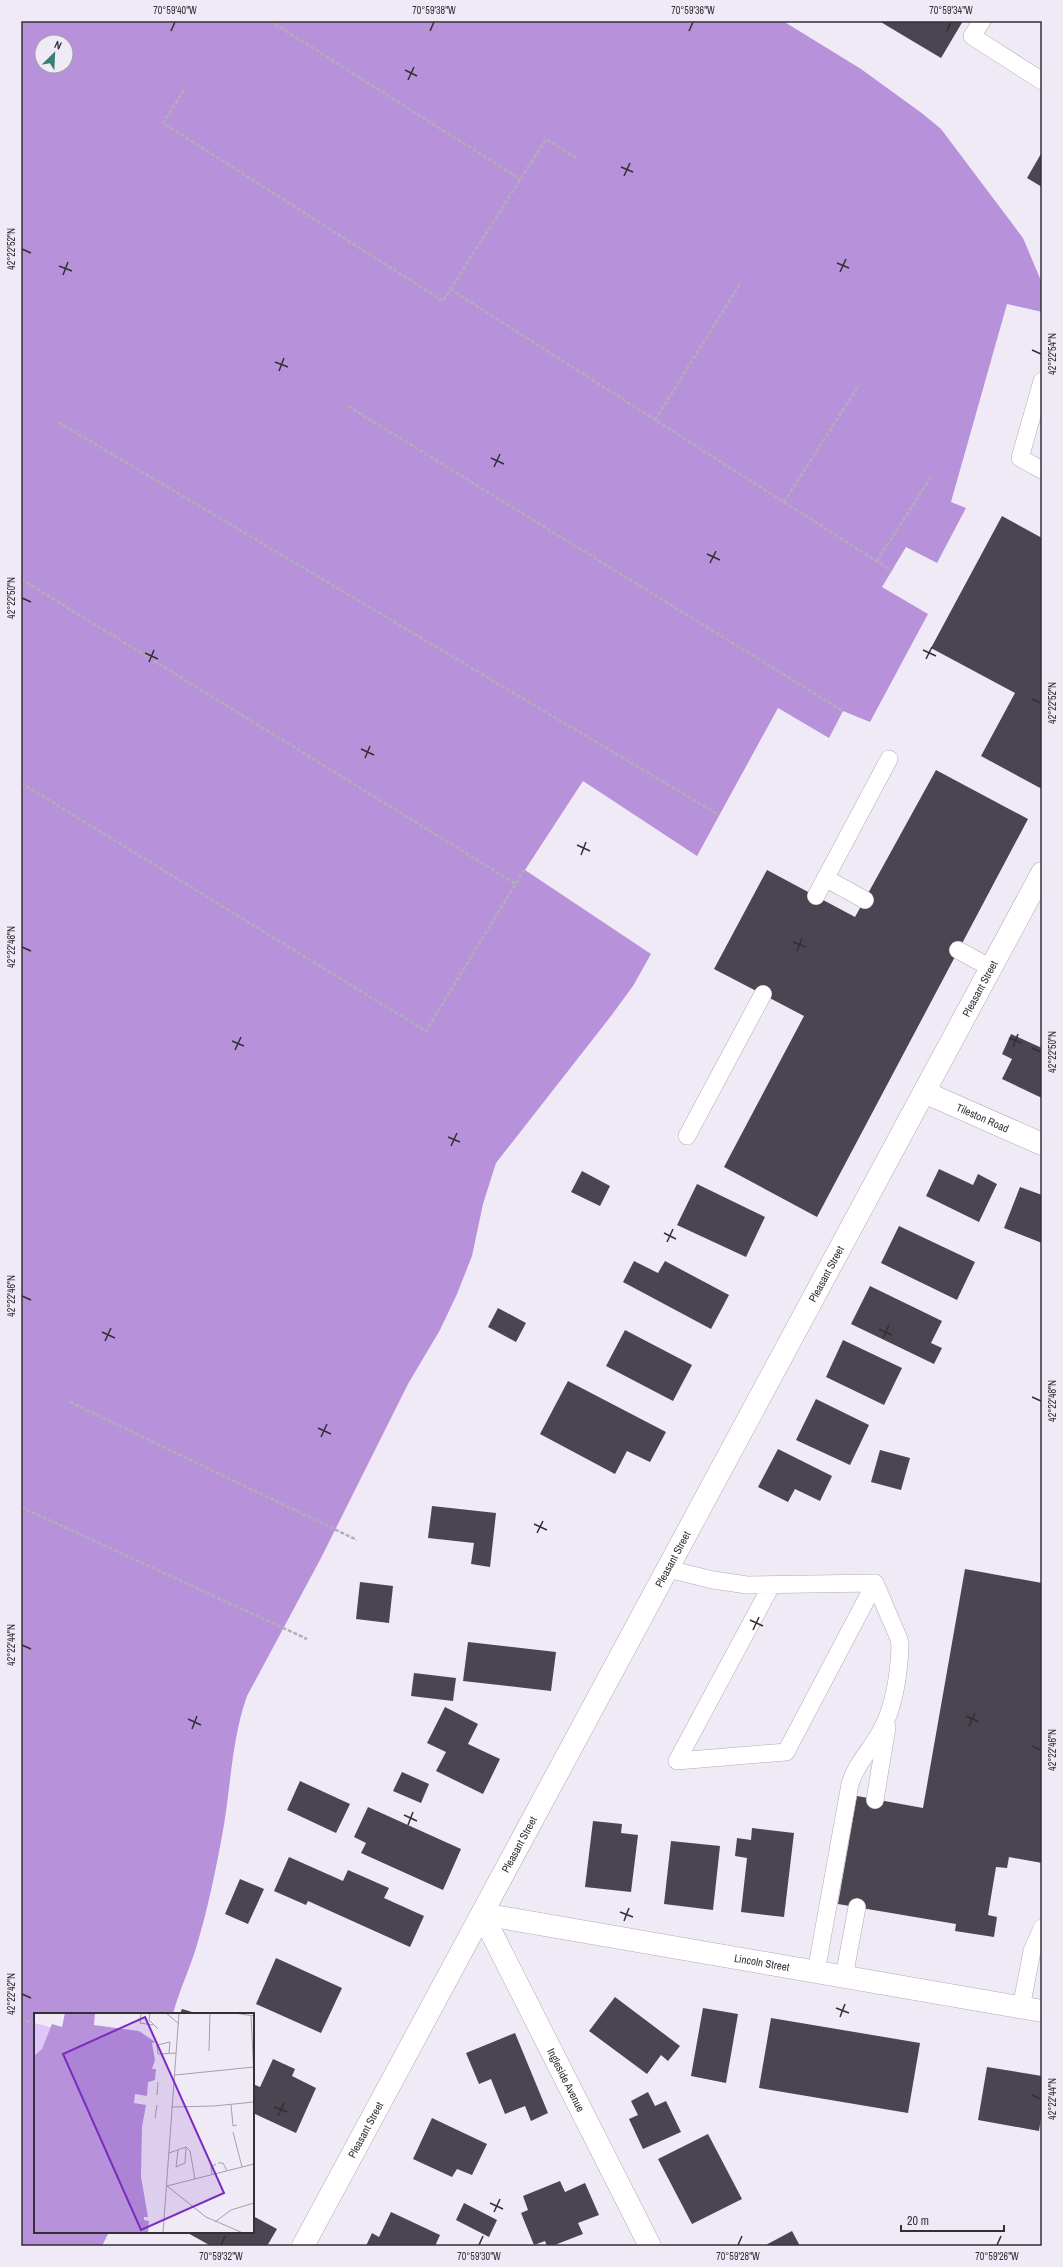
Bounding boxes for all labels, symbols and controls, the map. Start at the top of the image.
text: 70°59'40"W [153,4,197,17]
text: 70°59'38"W [412,4,456,17]
text: 70°59'36"W [671,4,715,17]
text: 70°59'34"W [929,4,973,17]
north arrow [34,34,74,74]
text: N [52,37,64,53]
text: 42°22'52"N [5,228,18,270]
text: 42°22'54"N [1046,333,1059,375]
text: 42°22'50"N [5,577,18,619]
text: 42°22'52"N [1046,682,1059,724]
text: 42°22'48"N [5,926,18,968]
street label: Pleasant Street [959,958,1001,1019]
text: 42°22'50"N [1046,1031,1059,1073]
street label: Tileston Road [954,1100,1011,1136]
street label: Pleasant Street [805,1243,847,1304]
text: 42°22'46"N [5,1275,18,1317]
text: 42°22'48"N [1046,1380,1059,1422]
street label: Pleasant Street [652,1528,694,1590]
text: 42°22'44"N [5,1624,18,1666]
text: 42°22'46"N [1046,1729,1059,1771]
street label: Pleasant Street [498,1813,540,1875]
street label: Lincoln Street [733,1951,791,1974]
text: 42°22'42"N [5,1973,18,2015]
inset map [34,2013,254,2233]
street label: Ingleside Avenue [544,2046,588,2114]
text: 42°22'44"N [1046,2078,1059,2120]
street label: Pleasant Street [345,2099,387,2160]
scale bar [901,2207,1004,2233]
text: 20 m [907,2213,929,2229]
text: 70°59'32"W [199,2250,243,2263]
text: 70°59'30"W [457,2250,501,2263]
text: 70°59'28"W [716,2250,760,2263]
text: 70°59'26"W [975,2250,1019,2263]

